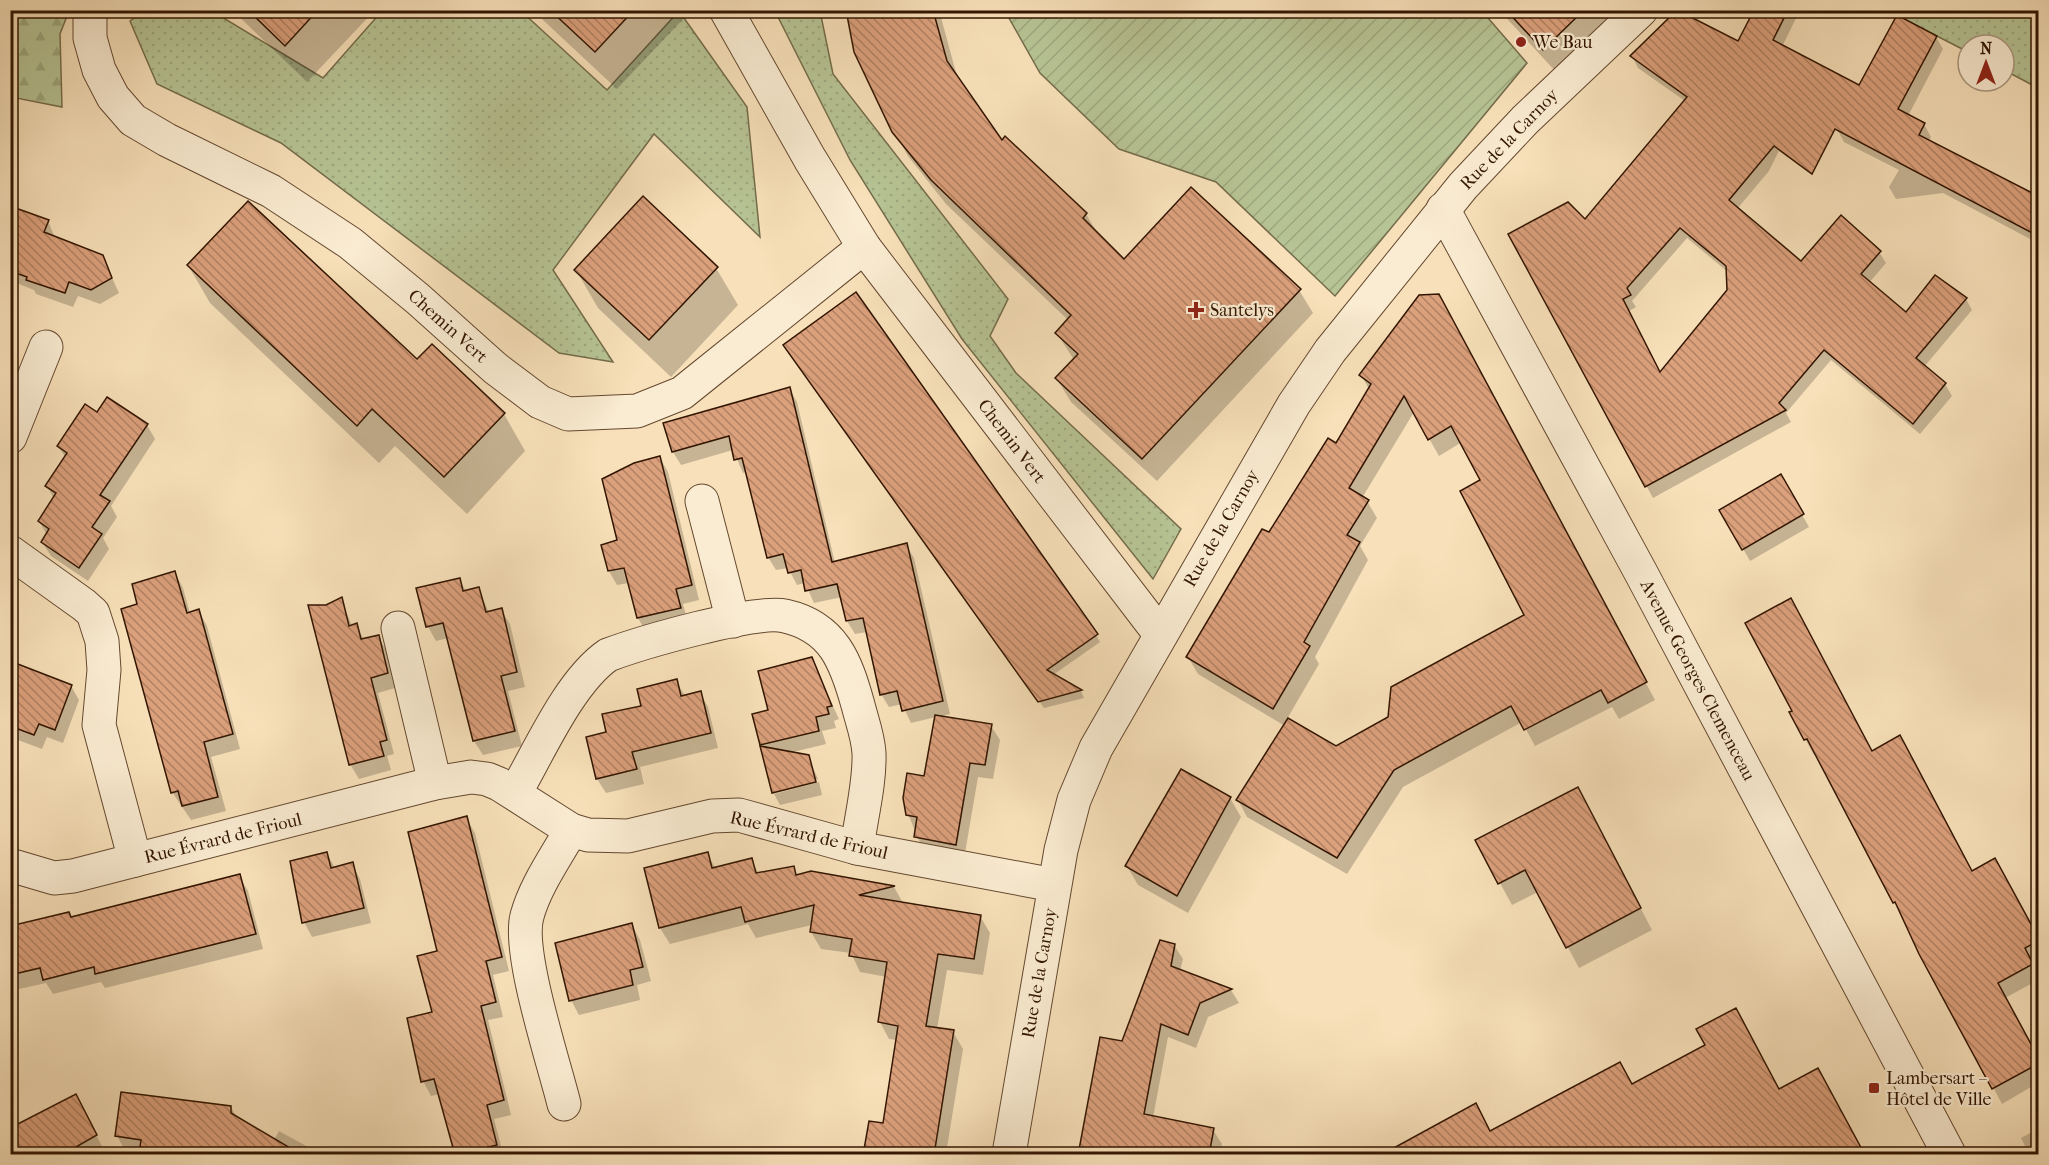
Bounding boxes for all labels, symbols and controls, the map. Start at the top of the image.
place label: We Bau [1532,32,1592,53]
north arrow [1956,33,2016,93]
marker: We Bau [1514,35,1528,49]
text: N [1980,39,1993,58]
street label: Rue de la Carnoy [1456,84,1564,194]
street label: Chemin Vert [404,285,492,368]
place label: Santelys [1210,300,1274,321]
marker: Santelys [1187,301,1205,319]
street label: Chemin Vert [973,395,1050,488]
street label: Rue de la Carnoy [1179,465,1264,591]
street label: Avenue Georges Clemenceau [1635,575,1760,784]
street label: Rue Évrard de Frioul [728,806,890,864]
street label: Rue Évrard de Frioul [142,808,304,868]
street label: Rue de la Carnoy [1018,905,1062,1040]
place label: Lambersart – Hôtel de Ville [1886,1068,1992,1110]
marker: Lambersart – Hôtel de Ville [1867,1081,1881,1095]

